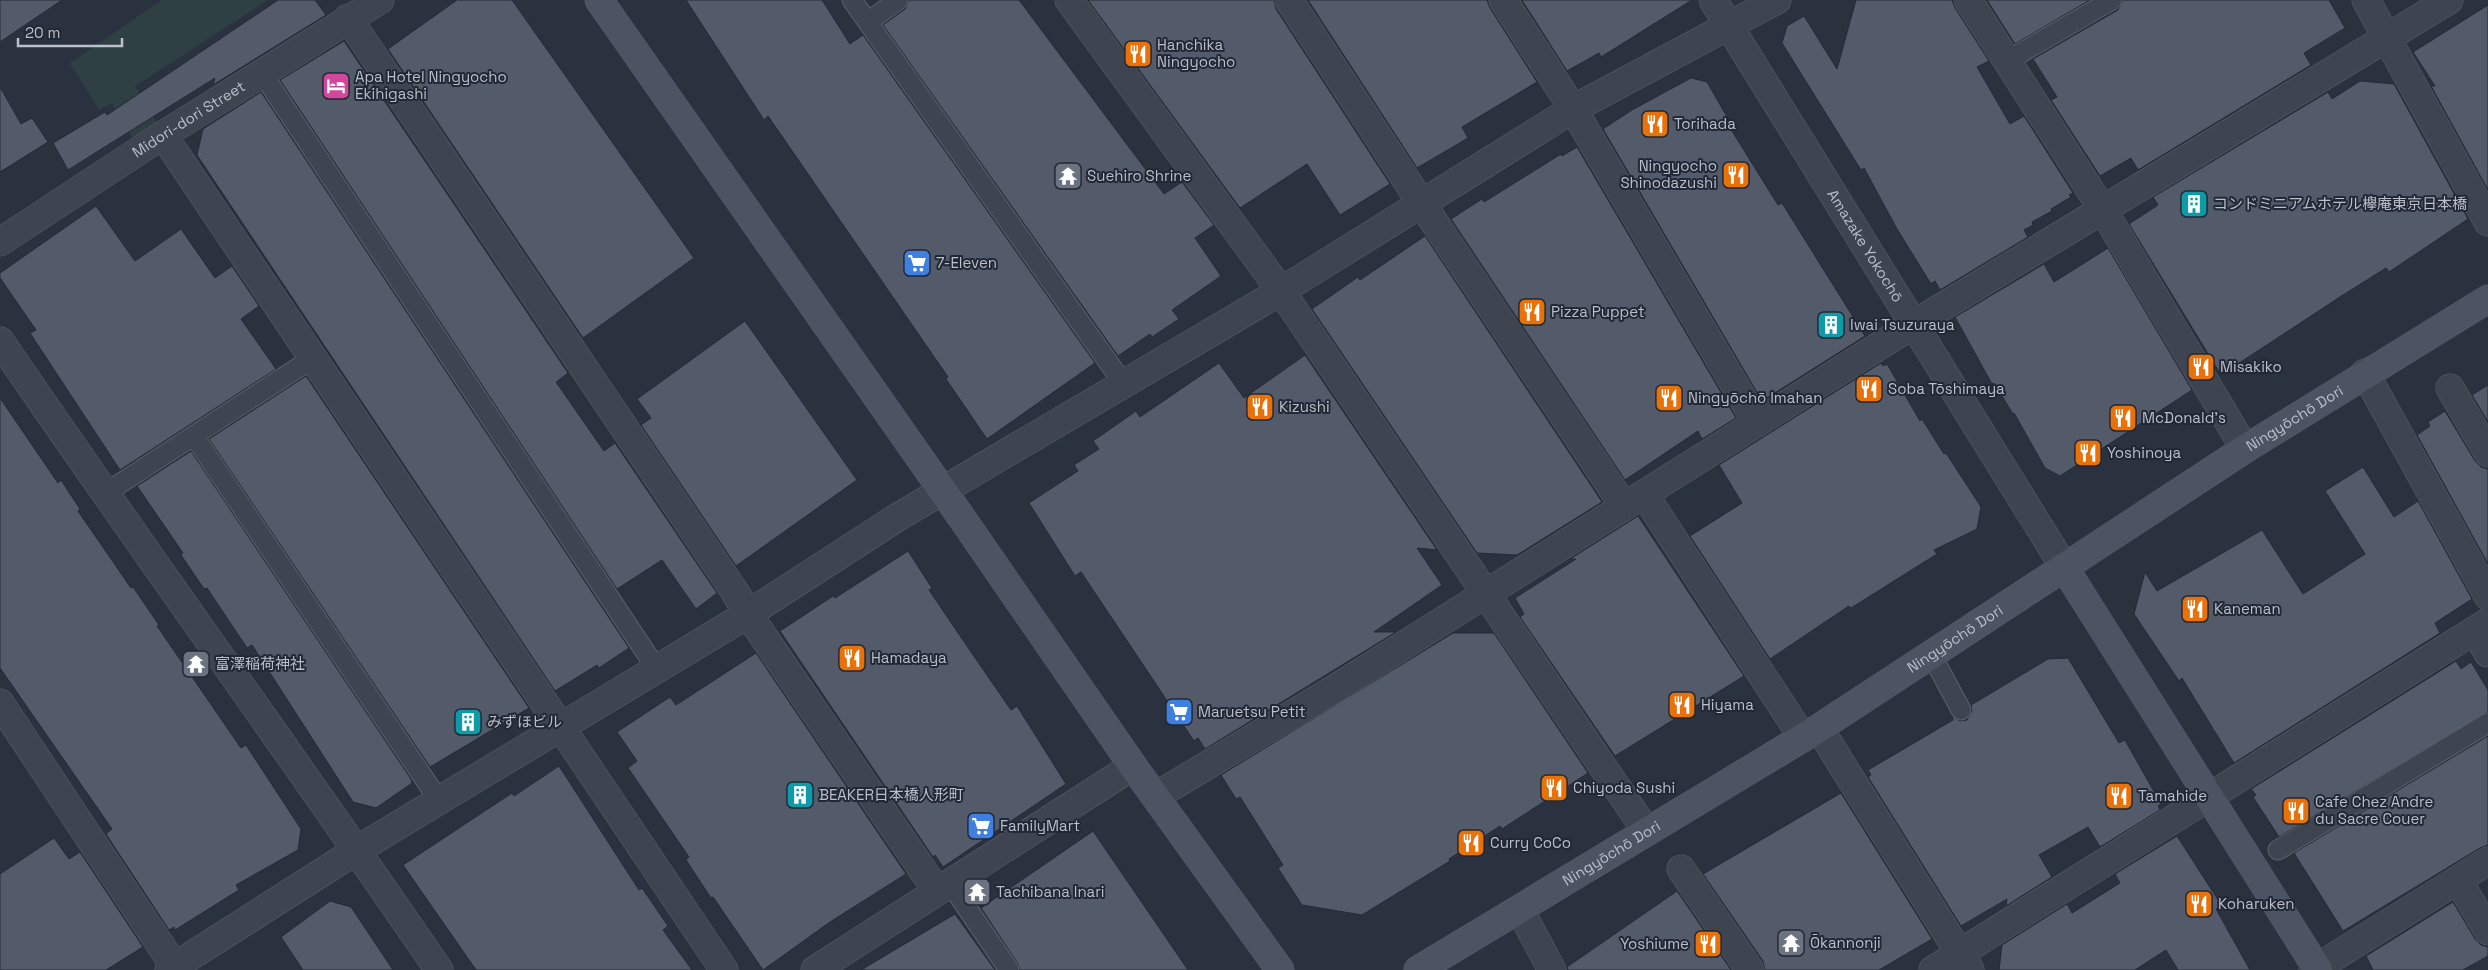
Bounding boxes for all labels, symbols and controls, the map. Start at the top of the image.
scale bar [18,15,121,47]
text: 20 m [25,23,60,42]
place label: Hanchika Ningyocho [1157,35,1235,71]
restaurant icon: Hanchika Ningyocho [1123,39,1153,69]
place label: Apa Hotel Ningyocho Ekihigashi [355,67,507,103]
hotel icon: Apa Hotel Ningyocho Ekihigashi [321,71,351,101]
street label: Midori-dori Street [128,76,248,162]
restaurant icon: Torihada [1640,109,1670,139]
place label: Torihada [1674,114,1736,133]
place label: Ningyocho Shinodazushi [1620,156,1717,192]
restaurant icon: Ningyocho Shinodazushi [1721,160,1751,190]
temple icon: Suehiro Shrine [1053,161,1083,191]
place label: Suehiro Shrine [1087,166,1192,185]
street label: Amazake Yokochō [1823,186,1908,305]
building icon: コンドミニアムホテル欅庵東京日本橋 [2179,189,2209,219]
place label: コンドミニアムホテル欅庵東京日本橋 [2213,194,2467,213]
supermarket icon: 7-Eleven [902,248,932,278]
place label: 7-Eleven [936,253,997,272]
restaurant icon: Pizza Puppet [1517,297,1547,327]
place label: Pizza Puppet [1551,302,1645,321]
building icon: Iwai Tsuzuraya [1816,310,1846,340]
place label: Iwai Tsuzuraya [1850,315,1955,334]
restaurant icon: Misakiko [2186,352,2216,382]
place label: Misakiko [2220,357,2282,376]
restaurant icon: Soba Tōshimaya [1854,374,1884,404]
place label: Soba Tōshimaya [1888,379,2005,398]
street label: Ningyōchō Dori [2242,381,2347,455]
restaurant icon: Ningyōchō Imahan [1654,383,1684,413]
place label: Ningyōchō Imahan [1688,388,1822,407]
restaurant icon: Kizushi [1245,392,1275,422]
place label: Kizushi [1279,397,1330,416]
restaurant icon: McDonald's [2108,403,2138,433]
place label: McDonald's [2142,408,2226,427]
restaurant icon: Yoshinoya [2073,438,2103,468]
place label: Yoshinoya [2107,443,2182,462]
restaurant icon: Kaneman [2180,594,2210,624]
place label: Kaneman [2214,599,2281,618]
street label: Ningyōchō Dori [1903,600,2006,677]
restaurant icon: Hamadaya [837,643,867,673]
place label: Hamadaya [871,648,947,667]
temple icon: 富澤稲荷神社 [181,649,211,679]
place label: 富澤稲荷神社 [215,654,305,673]
restaurant icon: Hiyama [1667,690,1697,720]
place label: Hiyama [1701,695,1754,714]
supermarket icon: Maruetsu Petit [1164,697,1194,727]
place label: Maruetsu Petit [1198,702,1306,721]
building icon: みずほビル [453,707,483,737]
place label: みずほビル [487,712,562,731]
restaurant icon: Chiyoda Sushi [1539,773,1569,803]
place label: Chiyoda Sushi [1573,778,1675,797]
building icon: BEAKER日本橋人形町 [785,780,815,810]
restaurant icon: Tamahide [2104,781,2134,811]
place label: BEAKER日本橋人形町 [819,785,964,804]
place label: Tamahide [2138,786,2207,805]
place label: Cafe Chez Andre du Sacre Couer [2315,792,2433,828]
restaurant icon: Cafe Chez Andre du Sacre Couer [2281,796,2311,826]
supermarket icon: FamilyMart [966,811,996,841]
place label: FamilyMart [1000,816,1080,835]
street label: Ningyōchō Dori [1559,816,1664,890]
restaurant icon: Curry CoCo [1456,828,1486,858]
place label: Curry CoCo [1490,833,1571,852]
temple icon: Tachibana Inari [962,877,992,907]
place label: Tachibana Inari [996,882,1105,901]
restaurant icon: Koharuken [2184,889,2214,919]
place label: Koharuken [2218,894,2295,913]
temple icon: Ōkannonji [1776,928,1806,958]
restaurant icon: Yoshiume [1693,929,1723,959]
place label: Ōkannonji [1810,933,1881,952]
place label: Yoshiume [1620,934,1689,953]

